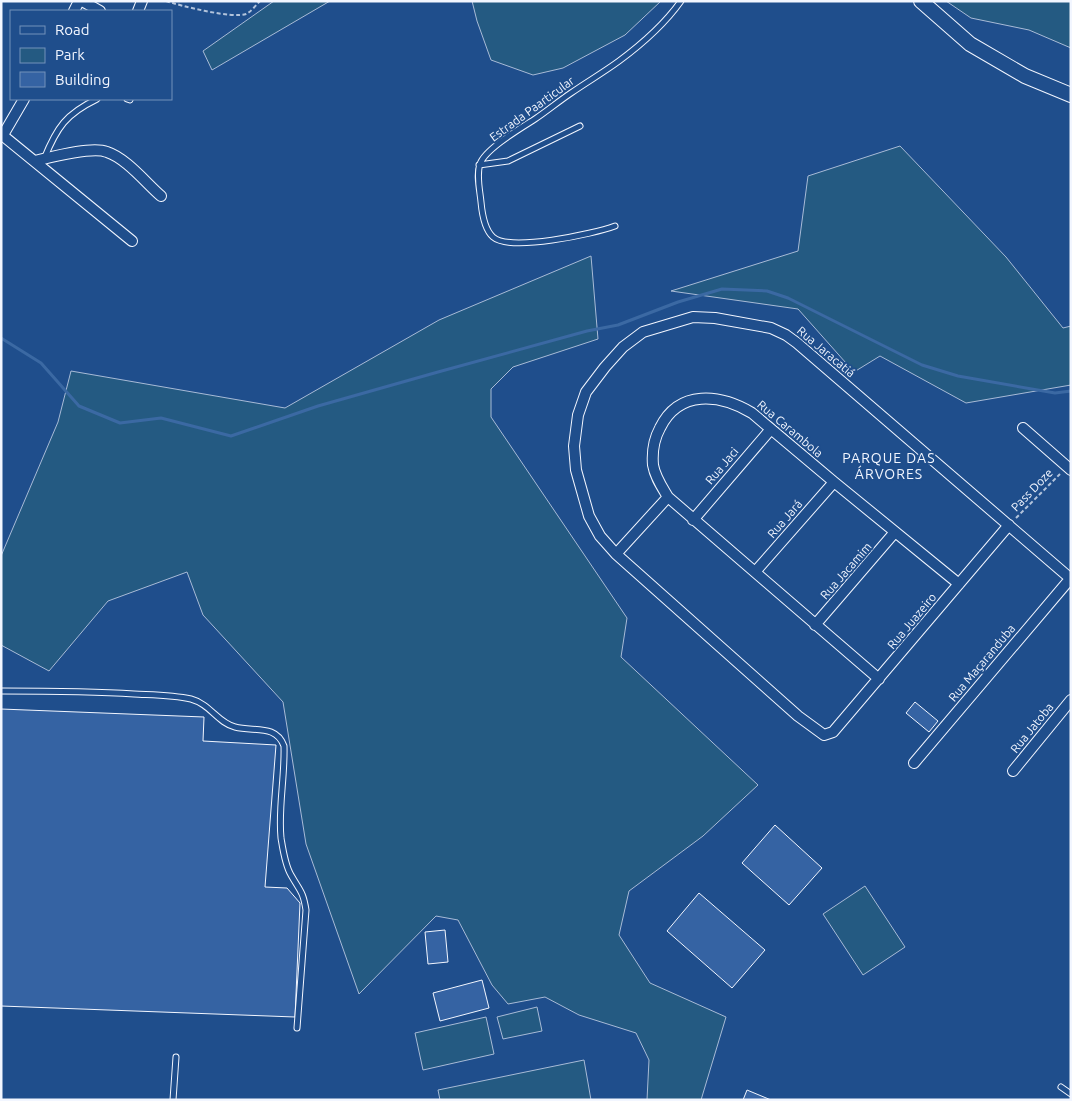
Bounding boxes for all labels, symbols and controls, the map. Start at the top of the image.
legend [10,10,172,100]
text: Road [55,21,90,38]
text: Park [55,46,85,63]
text: Building [55,71,110,88]
street label: Estrada Paarticular [487,73,577,144]
street label: Rua Jaracatiá [795,324,858,380]
street label: Rua Carambola [755,398,826,460]
street label: Rua Jaci [703,445,741,487]
district label: PARQUE DAS ÁRVORES [842,450,936,482]
street label: Pass Doze [1008,466,1055,514]
street label: Rua Jará [765,497,805,540]
street label: Rua Jacamim [818,540,874,602]
street label: Rua Juazeiro [885,590,939,651]
street label: Rua Maçaranduba [946,622,1018,704]
street label: Rua Jatoba [1008,700,1056,755]

